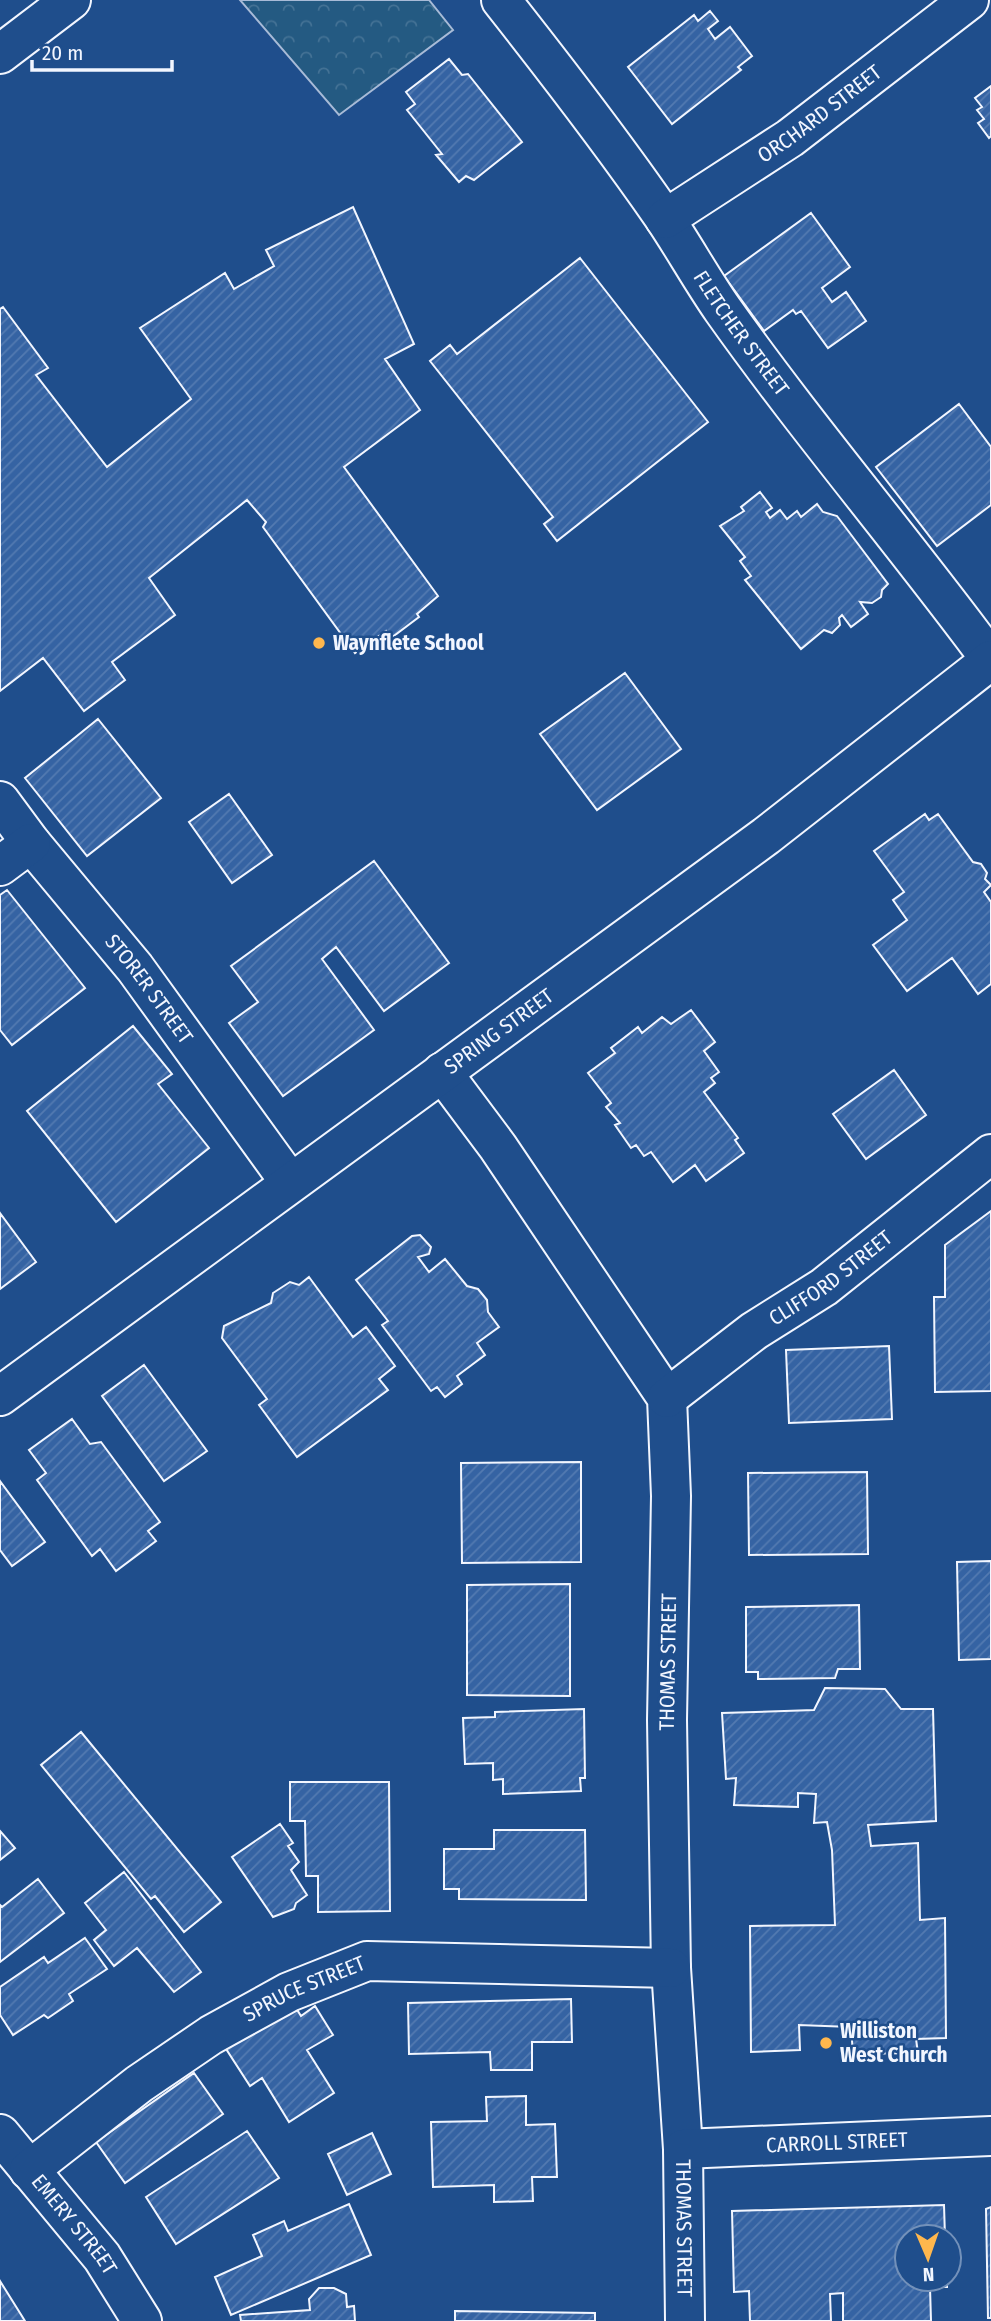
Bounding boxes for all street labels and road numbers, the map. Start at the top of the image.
street label: ORCHARD STREET [753,59,887,168]
street label: FLETCHER STREET [688,266,795,401]
street label: STORER STREET [99,929,199,1049]
street label: SPRING STREET [439,983,559,1080]
street label: CLIFFORD STREET [764,1225,898,1331]
street label: THOMAS STREET [654,1593,682,1731]
street label: SPRUCE STREET [239,1950,369,2028]
street label: CARROLL STREET [765,2127,909,2158]
street label: THOMAS STREET [670,2159,698,2297]
street label: EMERY STREET [26,2169,123,2279]

